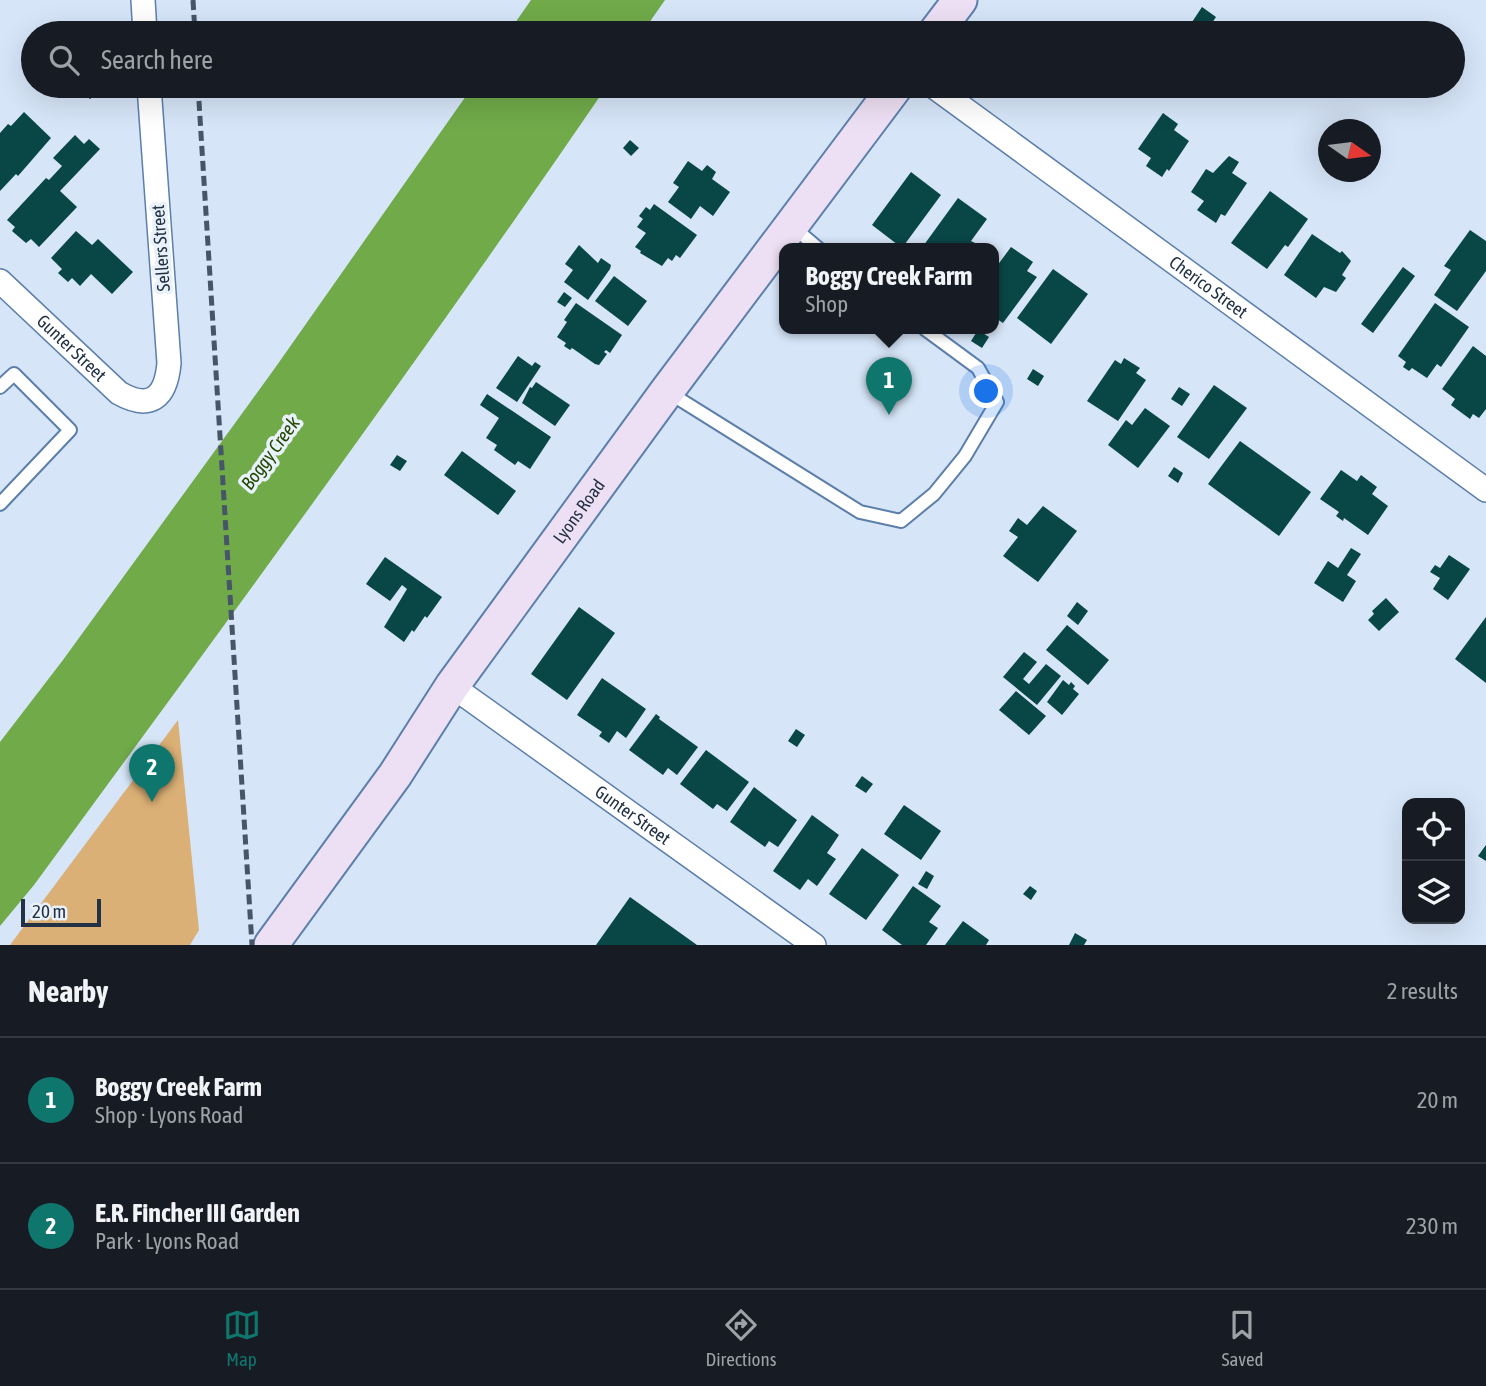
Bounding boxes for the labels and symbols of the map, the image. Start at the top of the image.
north arrow [1318,119,1381,182]
street label: Sellers Street [147,204,174,292]
street label: Cherico Street [1165,251,1252,322]
street label: Gunter Street [33,310,111,385]
pin: 1 [866,357,912,415]
your location [969,374,1003,408]
water label: Boggy Creek [236,412,304,494]
street label: Lyons Road [548,475,609,547]
pin: 2 [129,744,175,802]
street label: Gunter Street [591,781,675,849]
scale bar [21,896,102,928]

